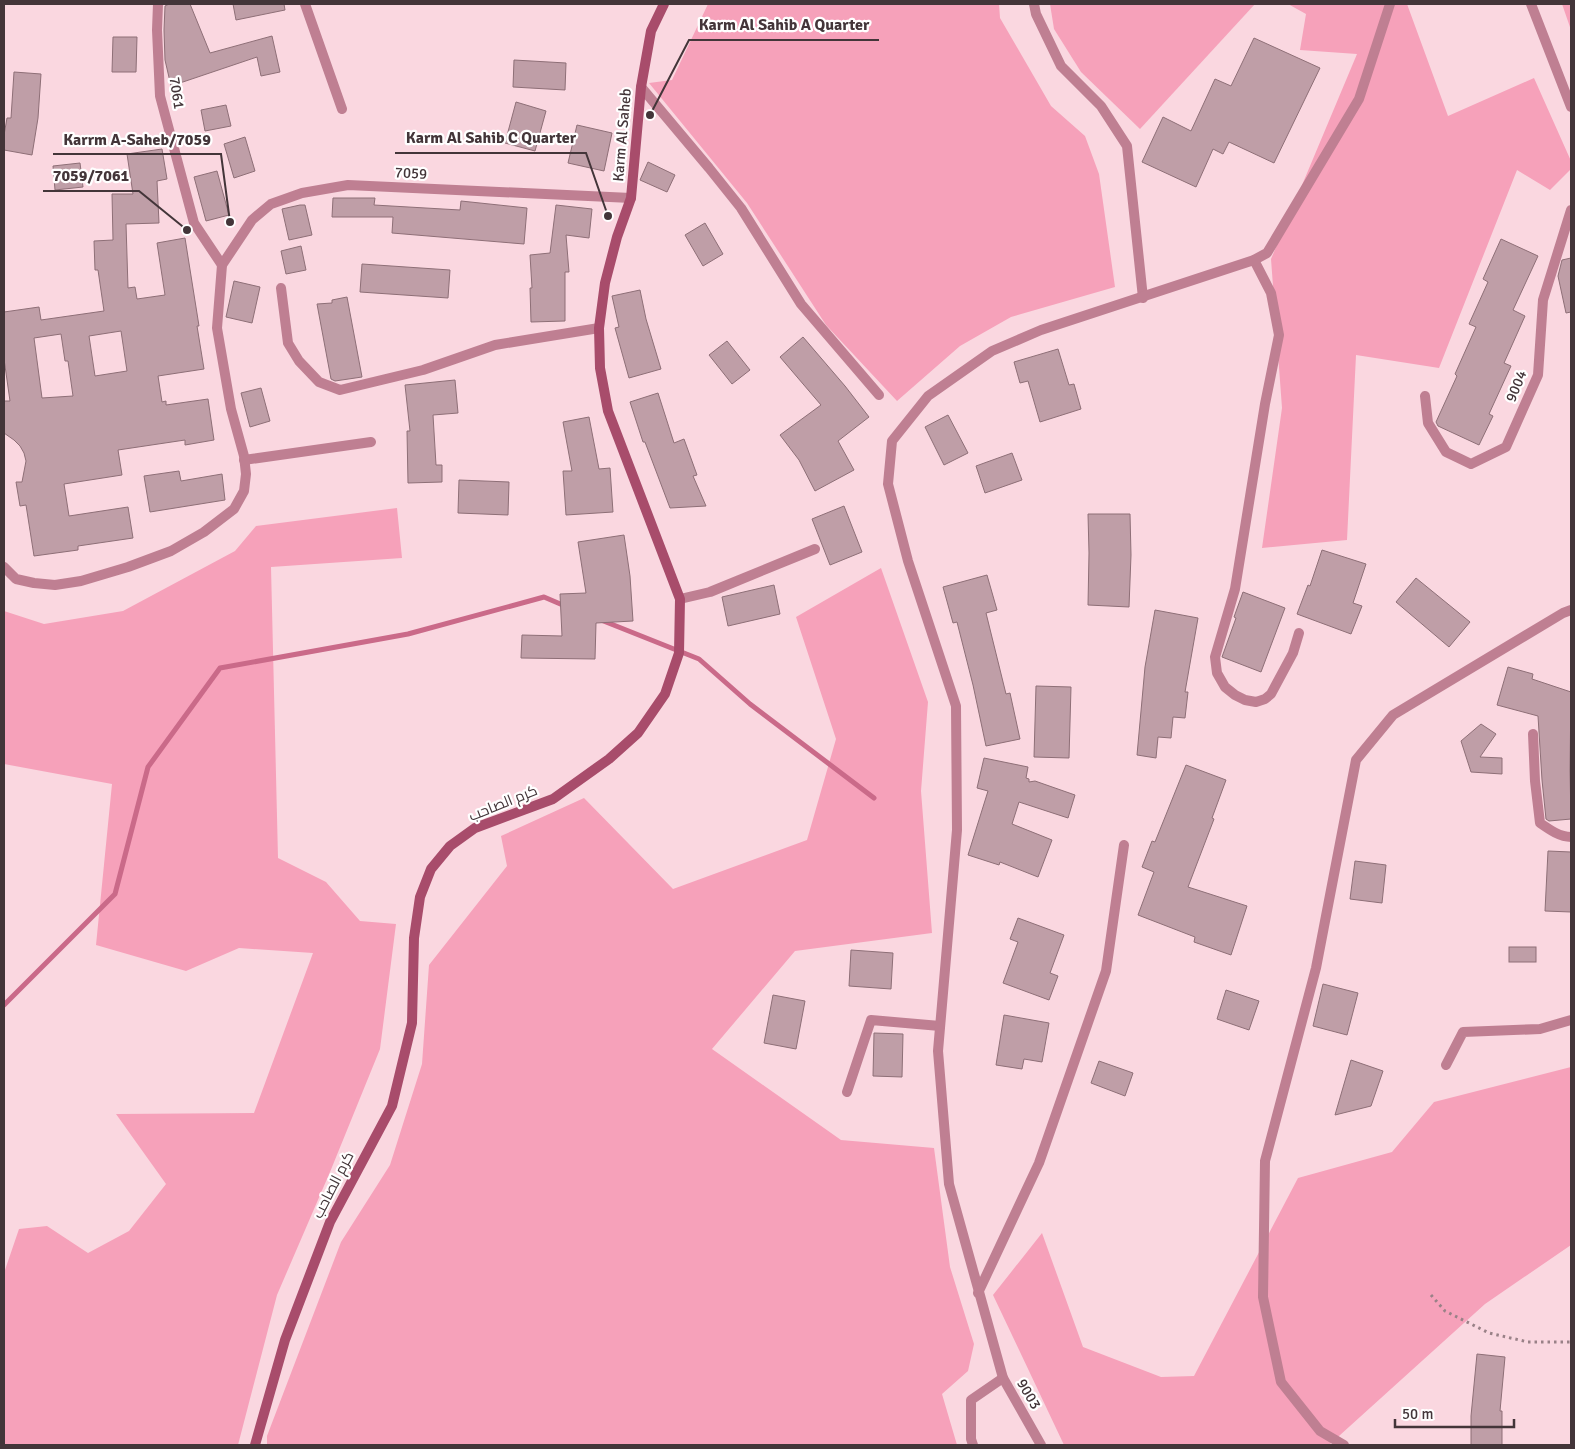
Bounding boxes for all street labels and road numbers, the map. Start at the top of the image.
street label: 7061 [166,76,188,110]
street label: Karm Al Saheb [609,88,635,182]
street label: 7059 [394,163,428,183]
street label: 9004 [1502,368,1530,404]
street label: كرم الصاحب [466,781,540,826]
street label: كرم الصاحب [309,1149,358,1222]
street label: 9003 [1013,1375,1045,1413]

